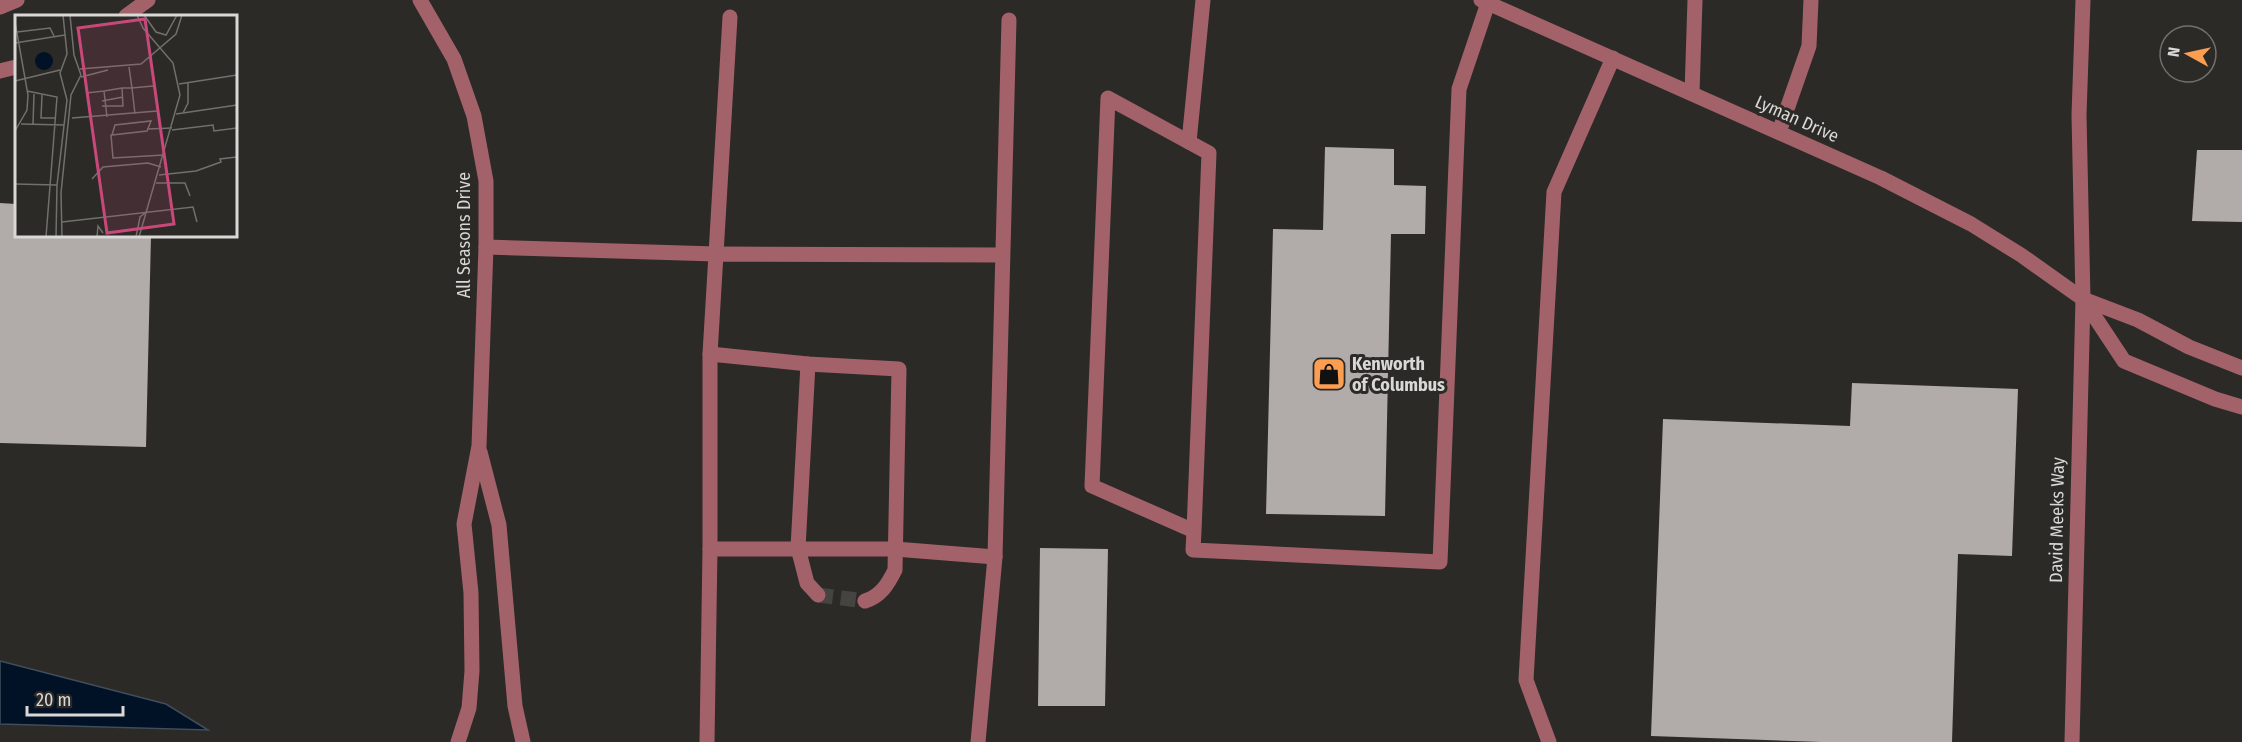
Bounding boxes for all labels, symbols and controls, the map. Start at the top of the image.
inset map [15,15,237,237]
north arrow [2158,24,2218,84]
text: N [2164,46,2184,58]
street label: Lyman Drive [1752,91,1842,147]
street label: All Seasons Drive [453,172,475,298]
place label: Kenworth of Columbus [1352,353,1445,396]
shop icon: Kenworth of Columbus [1311,356,1347,392]
street label: David Meeks Way [2045,457,2069,583]
scale bar [27,679,123,717]
text: 20 m [36,689,71,711]

